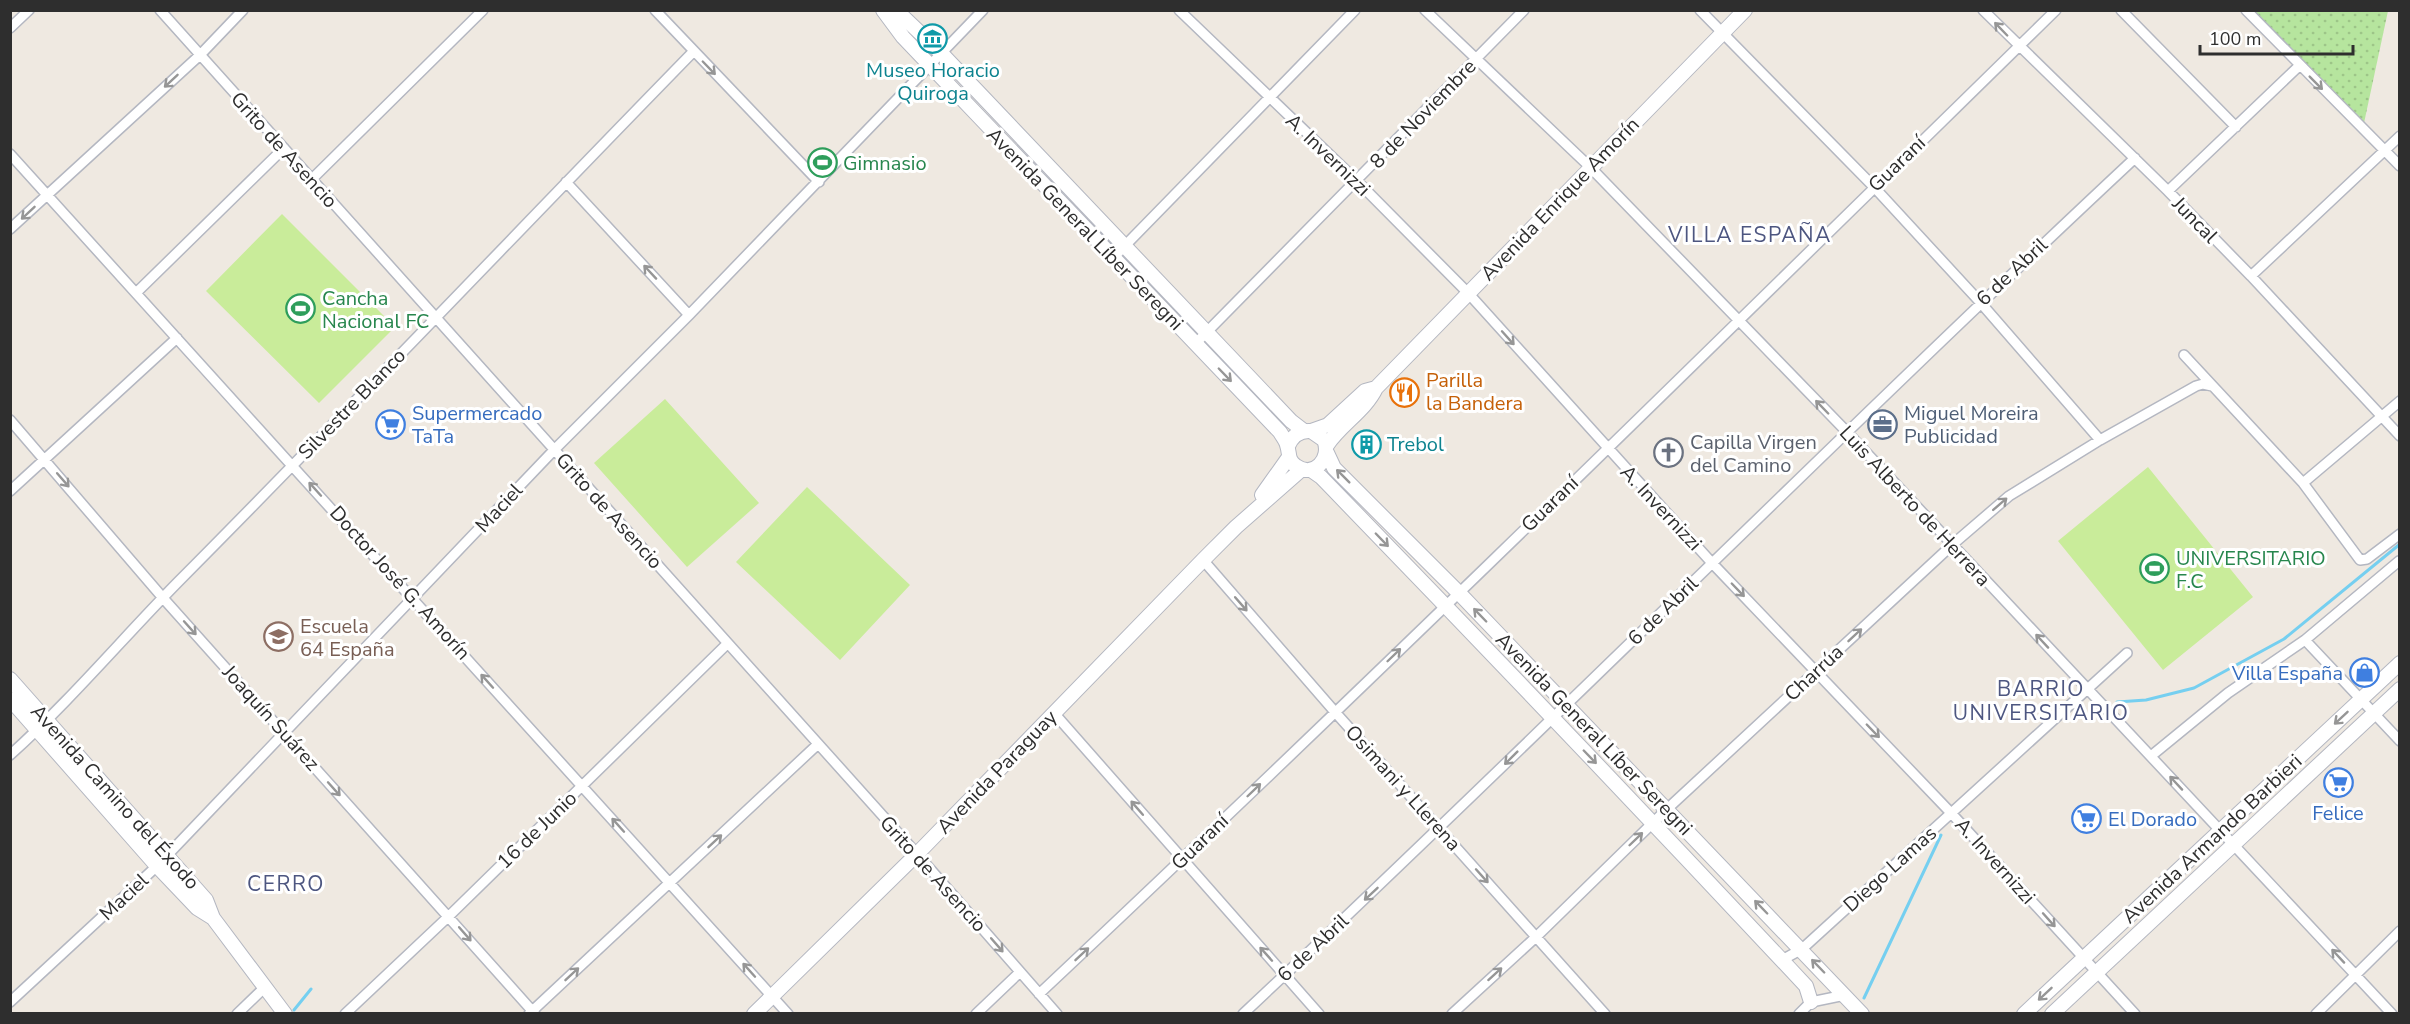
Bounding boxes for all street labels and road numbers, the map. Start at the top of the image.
street label: 8 de Noviembre [1364,53,1482,175]
street label: Grito de Asencio [224,86,344,214]
street label: A. Invernizzi [1280,108,1376,202]
street label: Avenida Enrique Amorín [1475,111,1645,287]
street label: Avenida General Líber Seregni [981,121,1189,337]
street label: Guaraní [1862,129,1933,198]
street label: Juncal [2166,190,2224,249]
street label: 6 de Abril [1970,232,2054,312]
street label: Silvestre Blanco [292,343,412,465]
street label: Luis Alberto de Herrera [1833,420,1997,592]
street label: Grito de Asencio [549,447,669,575]
street label: A. Invernizzi [1614,459,1708,557]
street label: Guaraní [1515,469,1586,538]
street label: Maciel [469,477,529,538]
street label: Doctor José G. Amorín [323,500,477,666]
street label: 6 de Abril [1622,570,1704,651]
street label: Avenida General Líber Seregni [1490,626,1698,842]
street label: Charrúa [1779,639,1849,707]
street label: Joaquín Suárez [216,659,326,777]
street label: Avenida Camino del Éxodo [24,699,206,895]
street label: Avenida Paraguay [931,704,1064,840]
street label: Osimani y Llerena [1339,719,1467,857]
street label: Avenida Armando Barbieri [2116,748,2308,930]
street label: 16 de Junio [491,785,583,875]
street label: Guaraní [1165,807,1236,876]
street label: Grito de Asencio [873,810,993,938]
street label: A. Invernizzi [1949,812,2041,910]
street label: Diego Lamas [1838,820,1942,918]
street label: Maciel [94,867,155,927]
street label: 6 de Abril [1271,908,1355,988]

